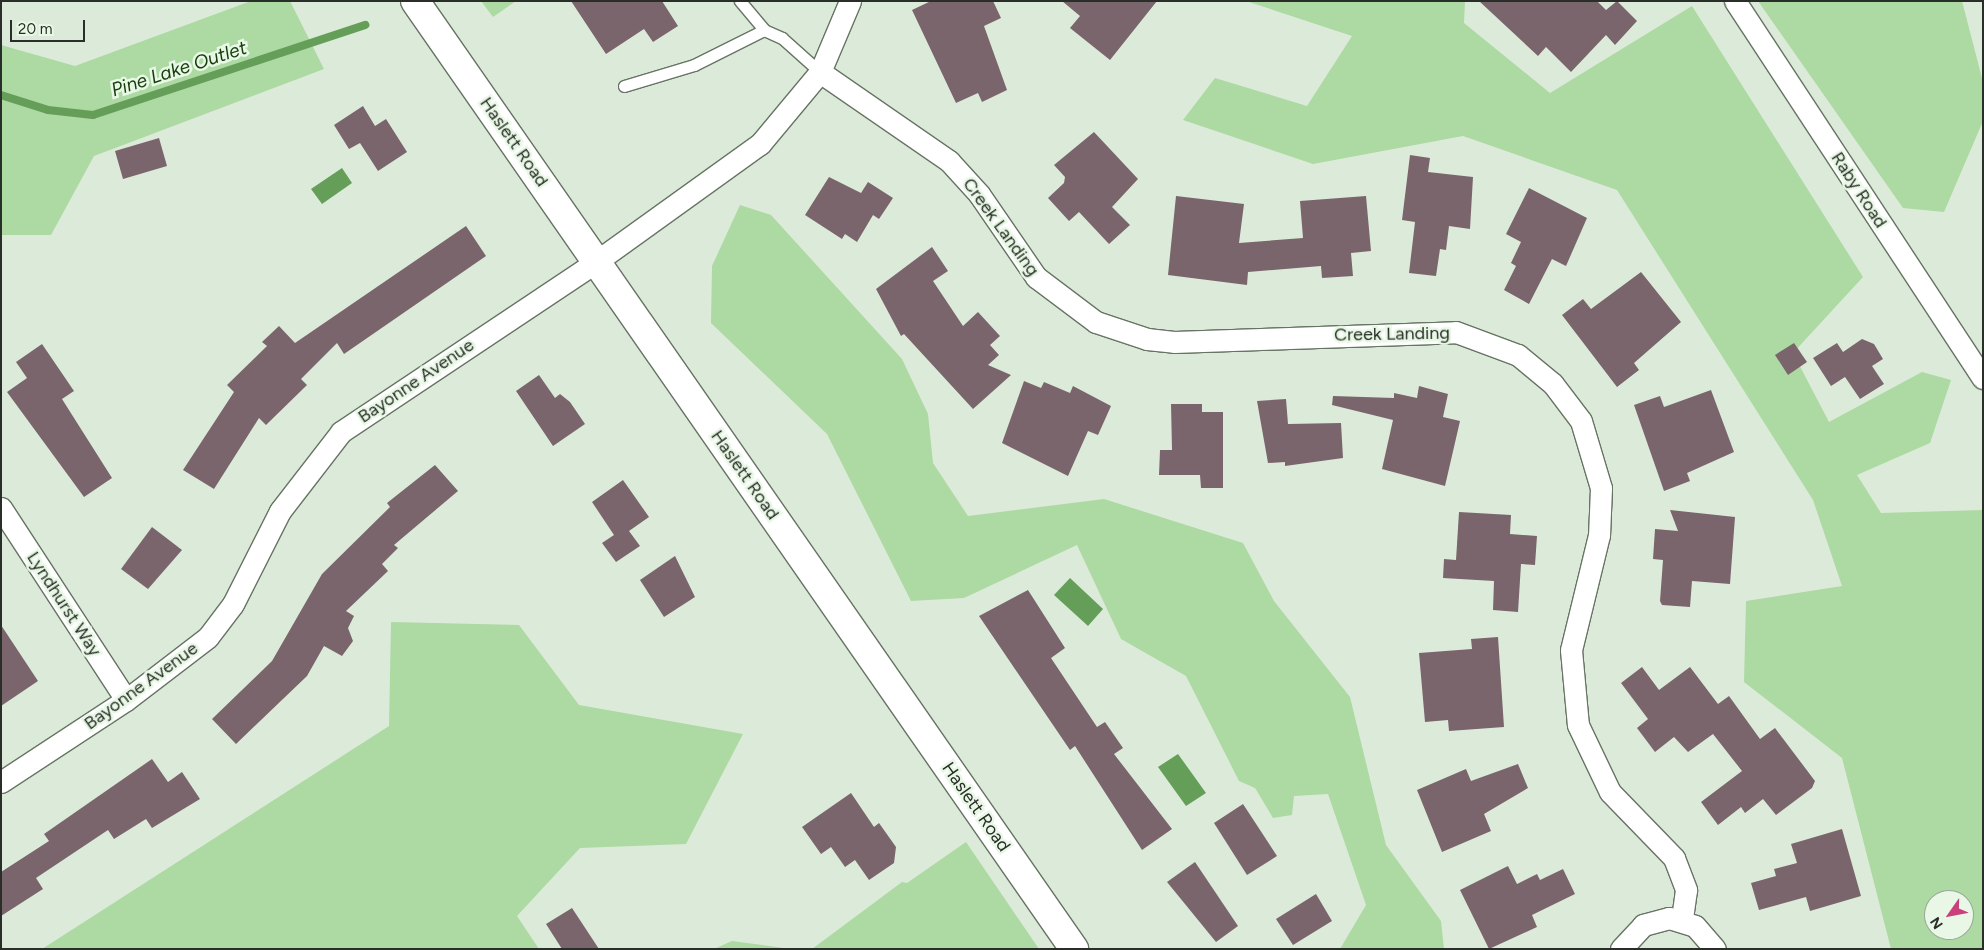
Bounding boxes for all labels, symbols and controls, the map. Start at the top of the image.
scale bar [12,10,88,42]
text: 20 m [18,20,52,38]
water label: Pine Lake Outlet [108,36,250,102]
street label: Haslett Road [475,93,553,191]
street label: Raby Road [1826,148,1892,232]
street label: Creek Landing [958,174,1044,280]
street label: Creek Landing [1334,322,1450,346]
street label: Bayonne Avenue [354,334,478,428]
street label: Haslett Road [706,426,784,524]
street label: Lyndhurst Way [22,548,106,660]
street label: Bayonne Avenue [80,638,202,734]
street label: Haslett Road [937,758,1015,856]
north arrow [1924,890,1974,940]
text: N [1927,914,1947,932]

